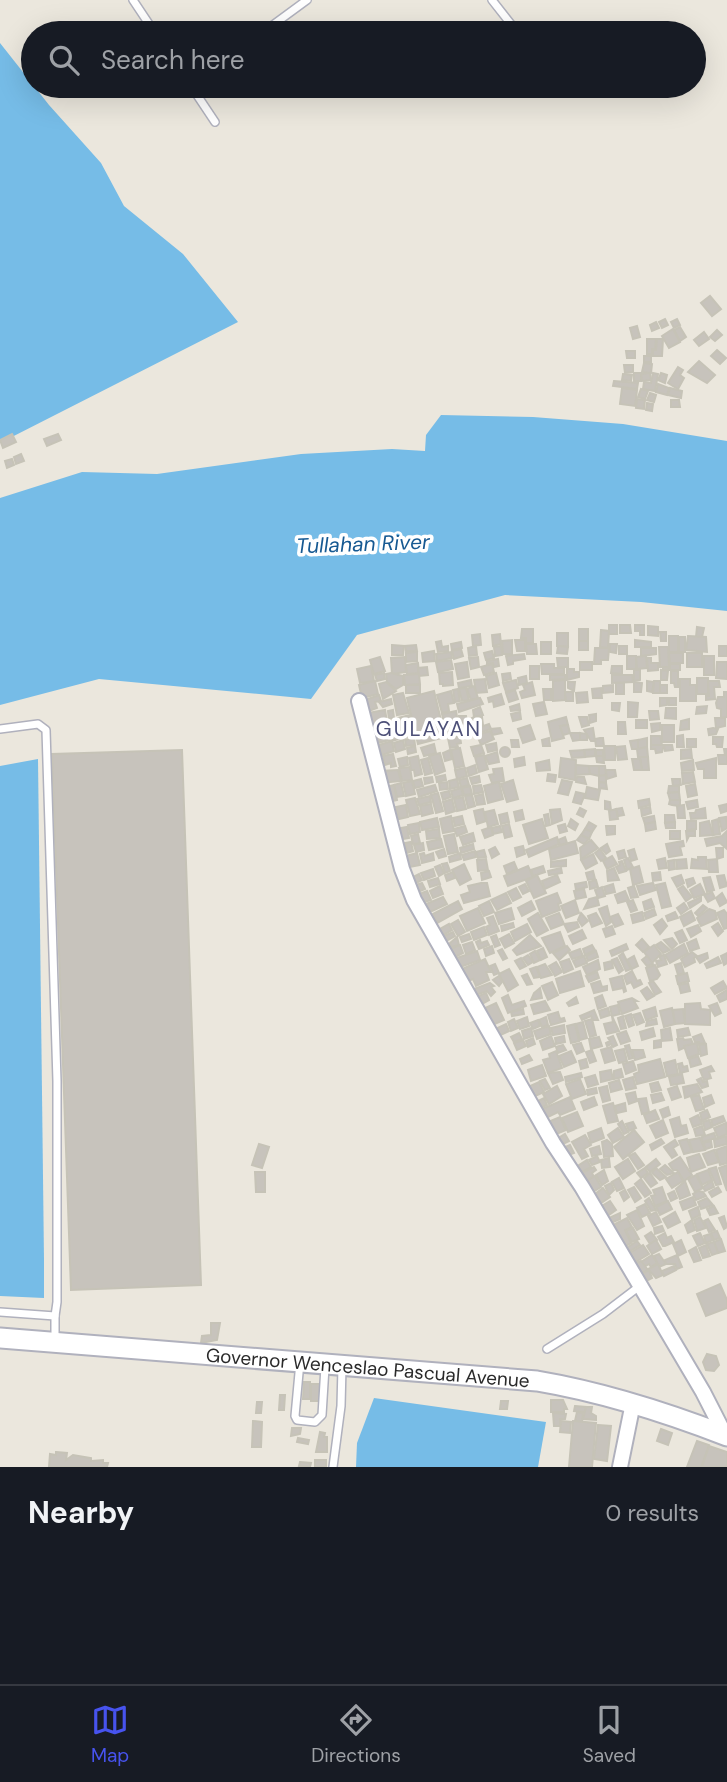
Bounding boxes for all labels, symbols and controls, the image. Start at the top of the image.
search box [21,21,706,98]
icon: search [45,41,83,79]
text: Search here [101,43,244,77]
water label: Tullahan River [296,528,432,560]
district label: GULAYAN [376,715,482,743]
street label: Governor Wenceslao Pascual Avenue [205,1342,531,1393]
text: Nearby [28,1493,134,1532]
text: 0 results [606,1498,699,1528]
tab: Map [91,1701,129,1768]
tab: Directions [311,1701,401,1768]
tab: Saved [583,1701,636,1768]

